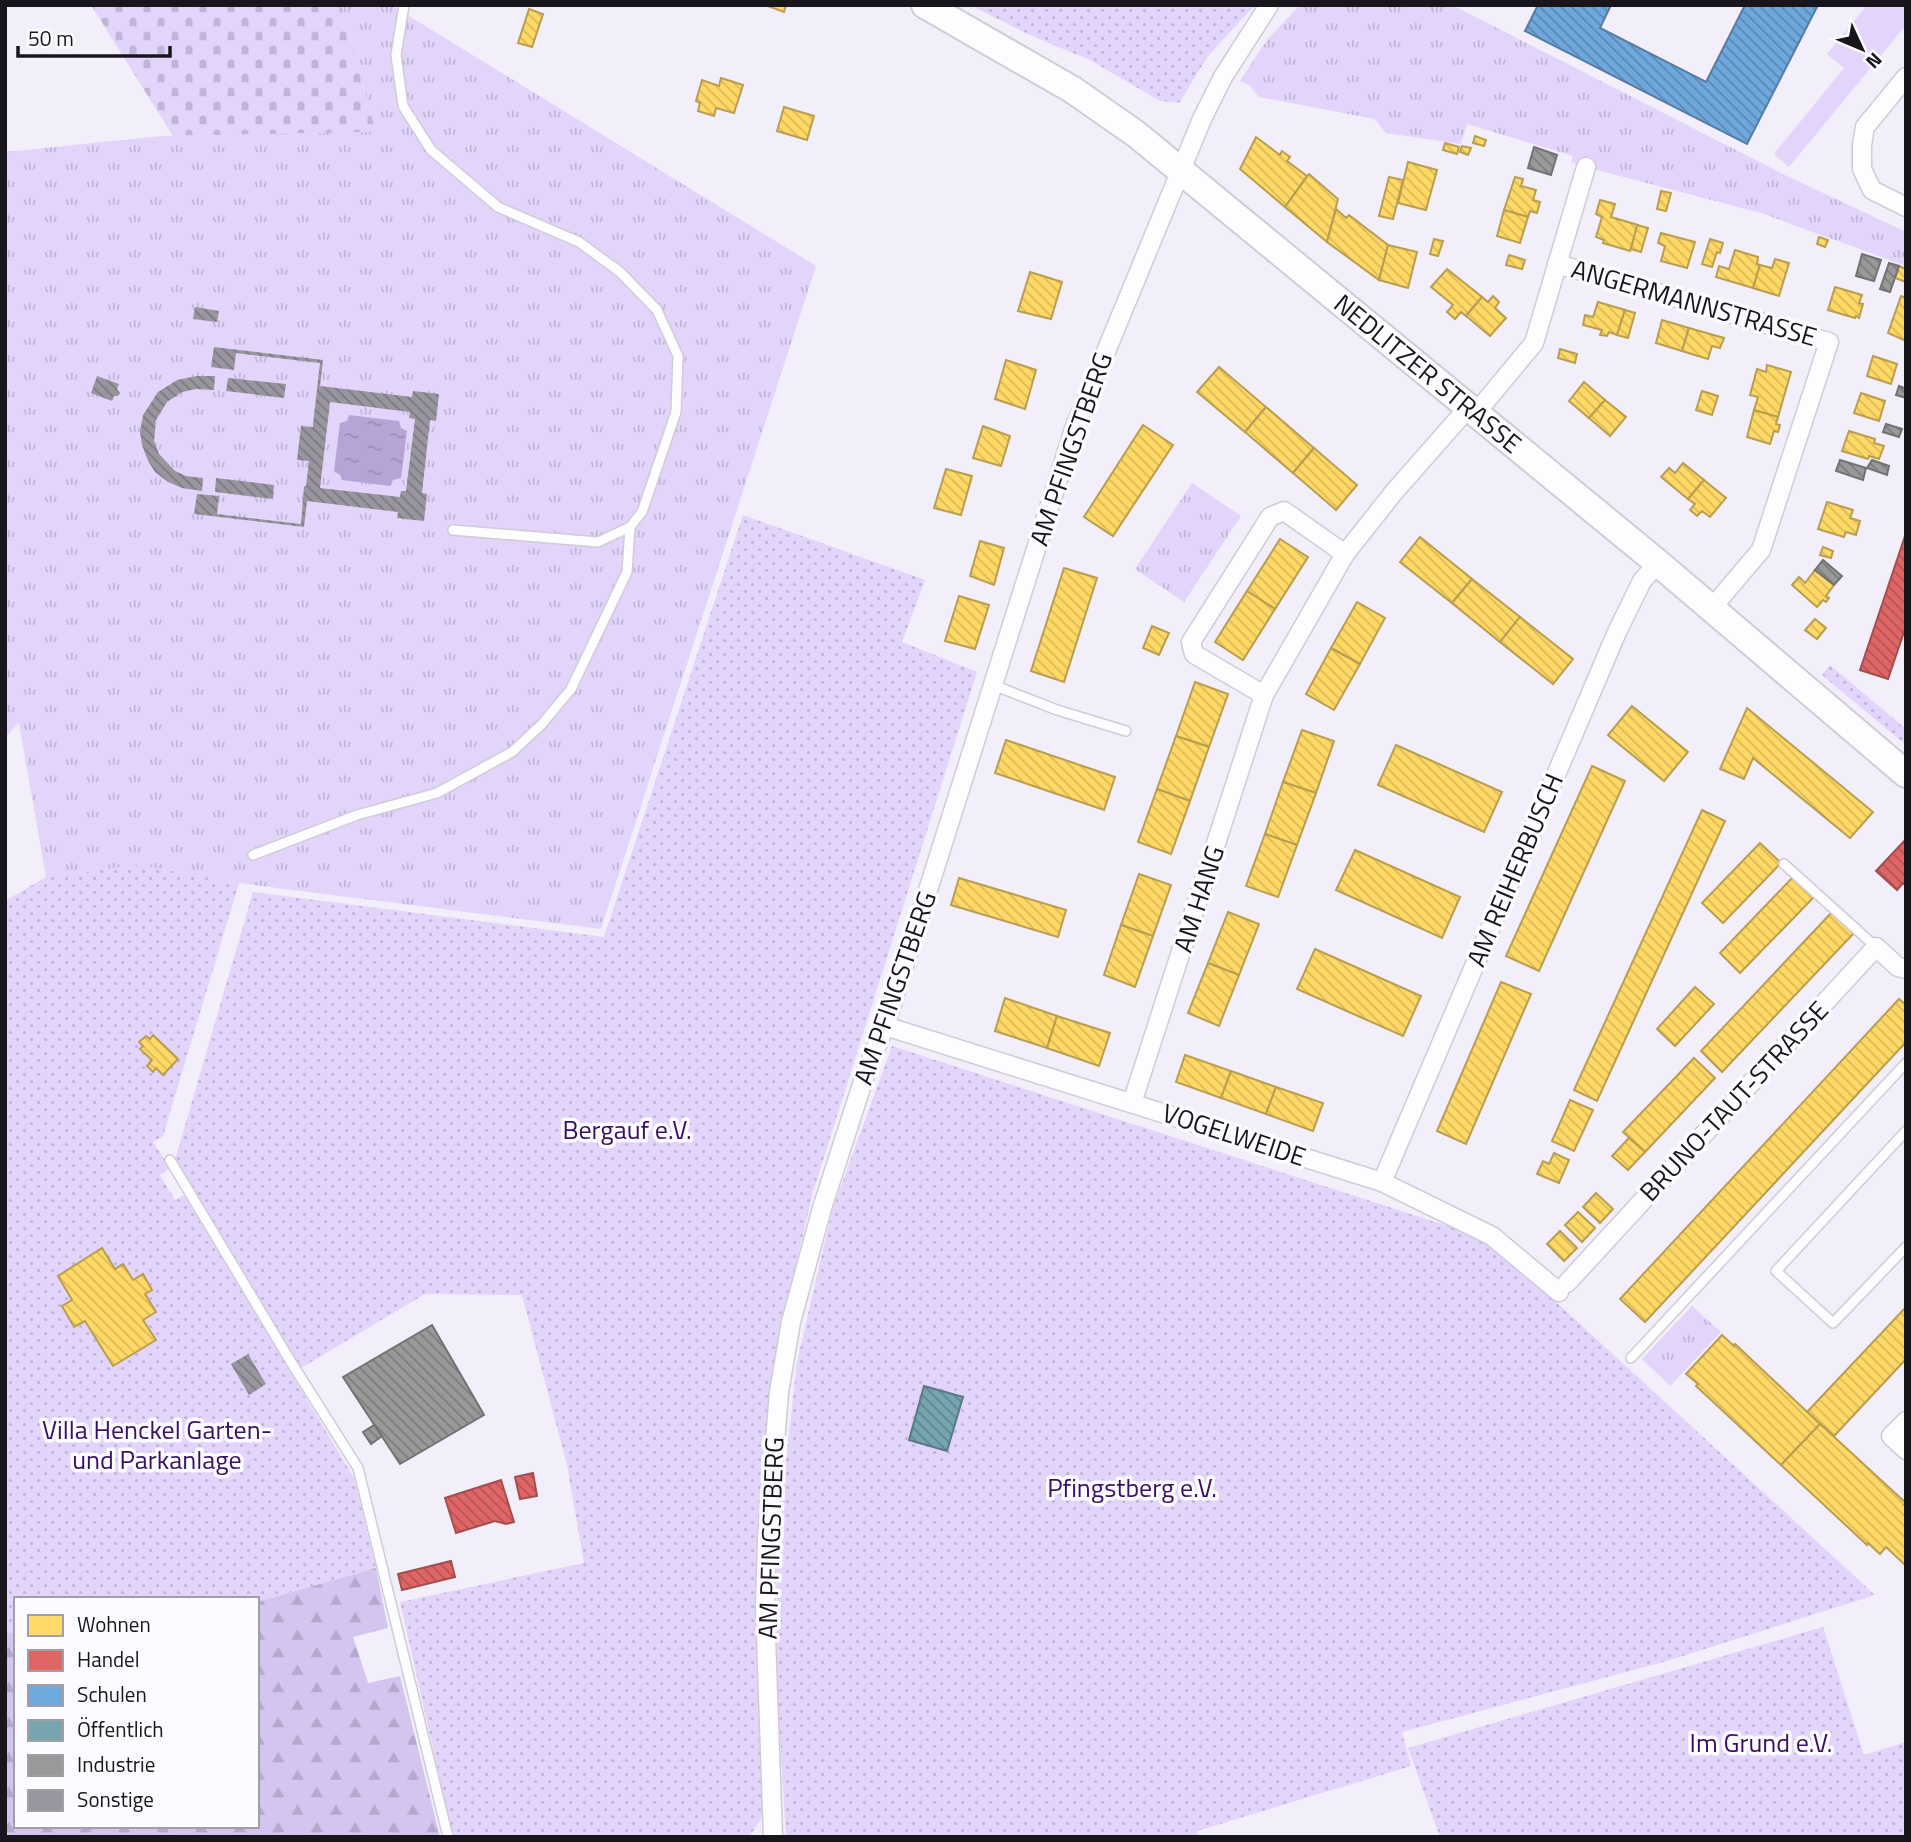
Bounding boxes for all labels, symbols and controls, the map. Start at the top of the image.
scale bar [18,14,170,58]
north arrow [1827,14,1897,84]
text: 50 m [28,22,74,54]
text: N [1860,46,1890,76]
street label: ANGERMANNSTRASSE [1567,249,1821,356]
street label: NEDLITZER STRASSE [1326,284,1530,462]
street label: AM PFINGSTBERG [1019,347,1122,551]
street label: AM REIHERBUSCH [1456,767,1573,972]
street label: AM HANG [1163,841,1234,957]
street label: AM PFINGSTBERG [843,886,946,1090]
street label: BRUNO-TAUT-STRASSE [1630,992,1837,1210]
street label: VOGELWEIDE [1157,1093,1311,1176]
park label: Bergauf e.V. [562,1110,692,1149]
park label: Villa Henckel Garten- und Parkanlage [42,1410,272,1479]
street label: AM PFINGSTBERG [747,1436,794,1640]
park label: Pfingstberg e.V. [1047,1468,1217,1507]
legend [14,1597,259,1828]
text: Wohnen [77,1608,151,1640]
text: Handel [77,1643,140,1675]
text: Schulen [77,1678,147,1710]
text: Öffentlich [77,1713,164,1745]
park label: Im Grund e.V. [1690,1723,1832,1762]
text: Industrie [77,1748,155,1780]
text: Sonstige [77,1783,154,1815]

